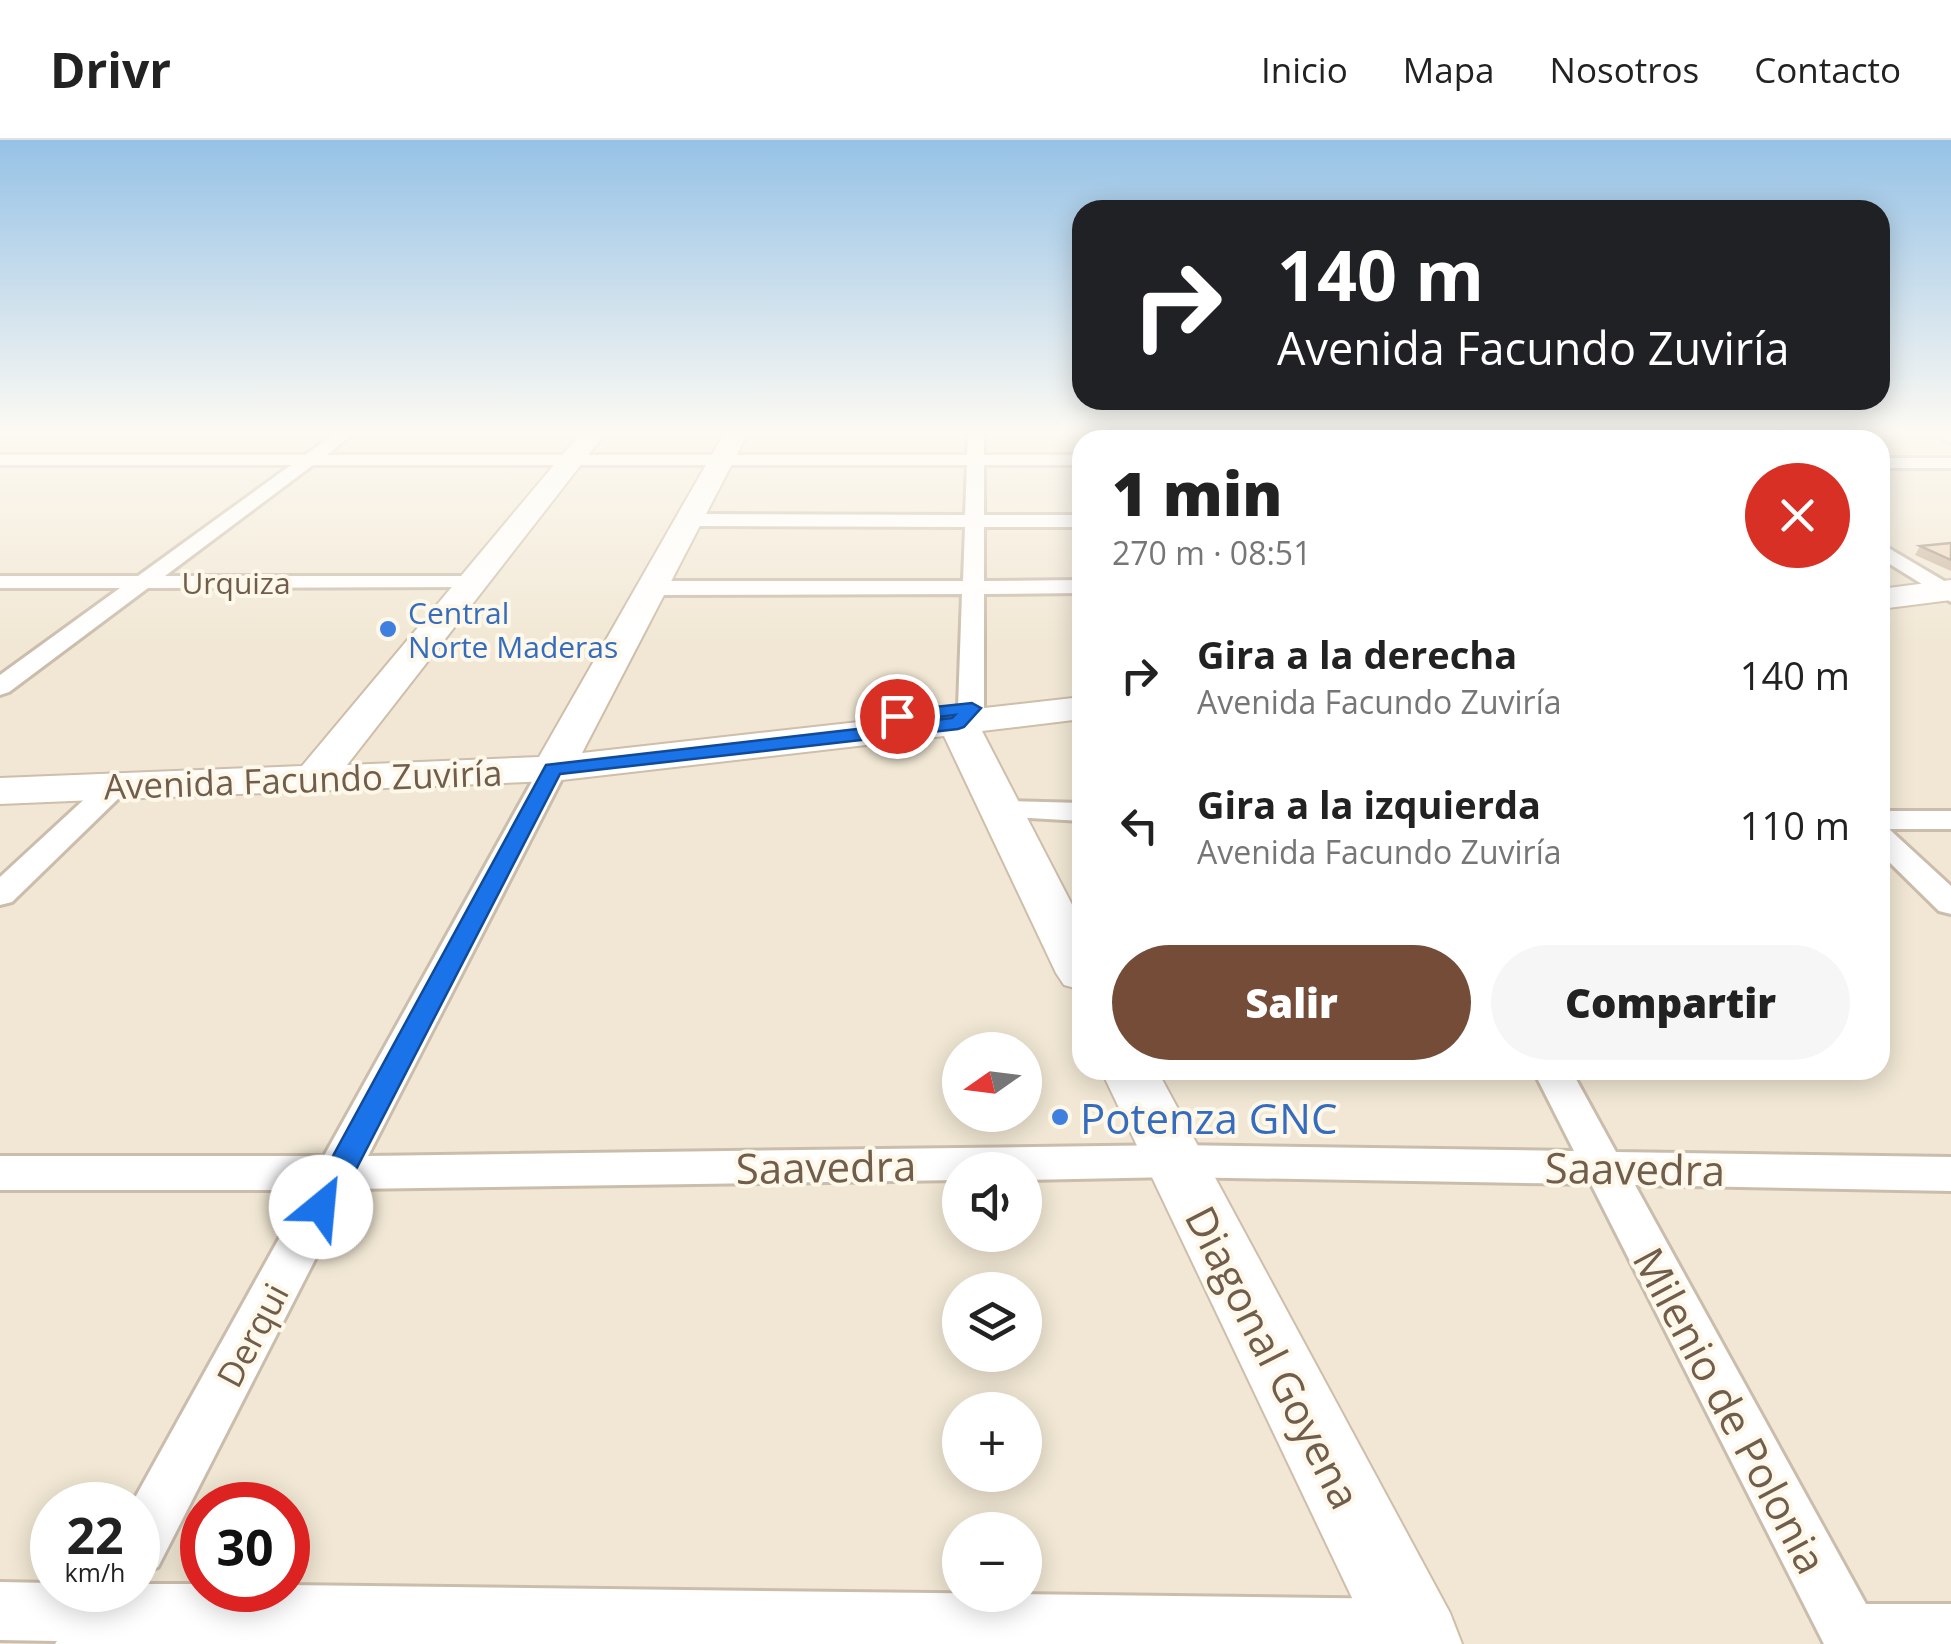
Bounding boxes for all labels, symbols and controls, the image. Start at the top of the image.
text: Drivr [50,37,171,102]
text: Inicio [1261,46,1348,93]
text: Mapa [1403,46,1495,93]
text: Nosotros [1550,46,1699,93]
text: Contacto [1754,46,1901,93]
text: 140 m [1277,226,1484,322]
icon: right [1112,240,1242,370]
text: Avenida Facundo Zuviría [1277,317,1790,378]
text: 1 min [1112,452,1282,534]
button: close [1745,463,1850,568]
text: 270 m · 08:51 [1112,531,1311,574]
street label: Urquiza [181,562,291,603]
place label: Central Norte Maderas [408,592,618,667]
marker: Central Norte Maderas [377,618,399,640]
text: Gira a la derecha [1197,628,1517,680]
icon: right [1112,648,1167,703]
text: 140 m [1740,649,1850,701]
pin [855,674,940,759]
text: Avenida Facundo Zuviría [1197,680,1562,723]
icon: arrive [870,689,925,744]
street label: Avenida Facundo Zuviría [103,749,503,809]
text: Gira a la izquierda [1197,778,1541,830]
icon: left [1112,798,1167,853]
text: 110 m [1740,799,1850,851]
text: Avenida Facundo Zuviría [1197,830,1562,873]
button: Salir [1112,945,1471,1060]
button: Compartir [1491,945,1850,1060]
north arrow [942,1032,1042,1132]
map controls [942,1032,1042,1612]
place label: Potenza GNC [1080,1089,1337,1146]
marker: Potenza GNC [1049,1106,1071,1128]
street label: Saavedra [735,1136,917,1196]
street label: Saavedra [1544,1138,1726,1198]
button: sound [942,1152,1042,1252]
position arrow [269,1155,373,1259]
street label: Diagonal Goyena [1173,1196,1375,1518]
street label: Milenio de Polonia [1621,1237,1841,1583]
button: layers [942,1272,1042,1372]
street label: Derqui [205,1275,299,1395]
button: + [942,1392,1042,1492]
speed limit sign: 30 [180,1482,310,1612]
text: 22 [66,1501,124,1569]
button: − [942,1512,1042,1612]
text: km/h [65,1555,125,1589]

